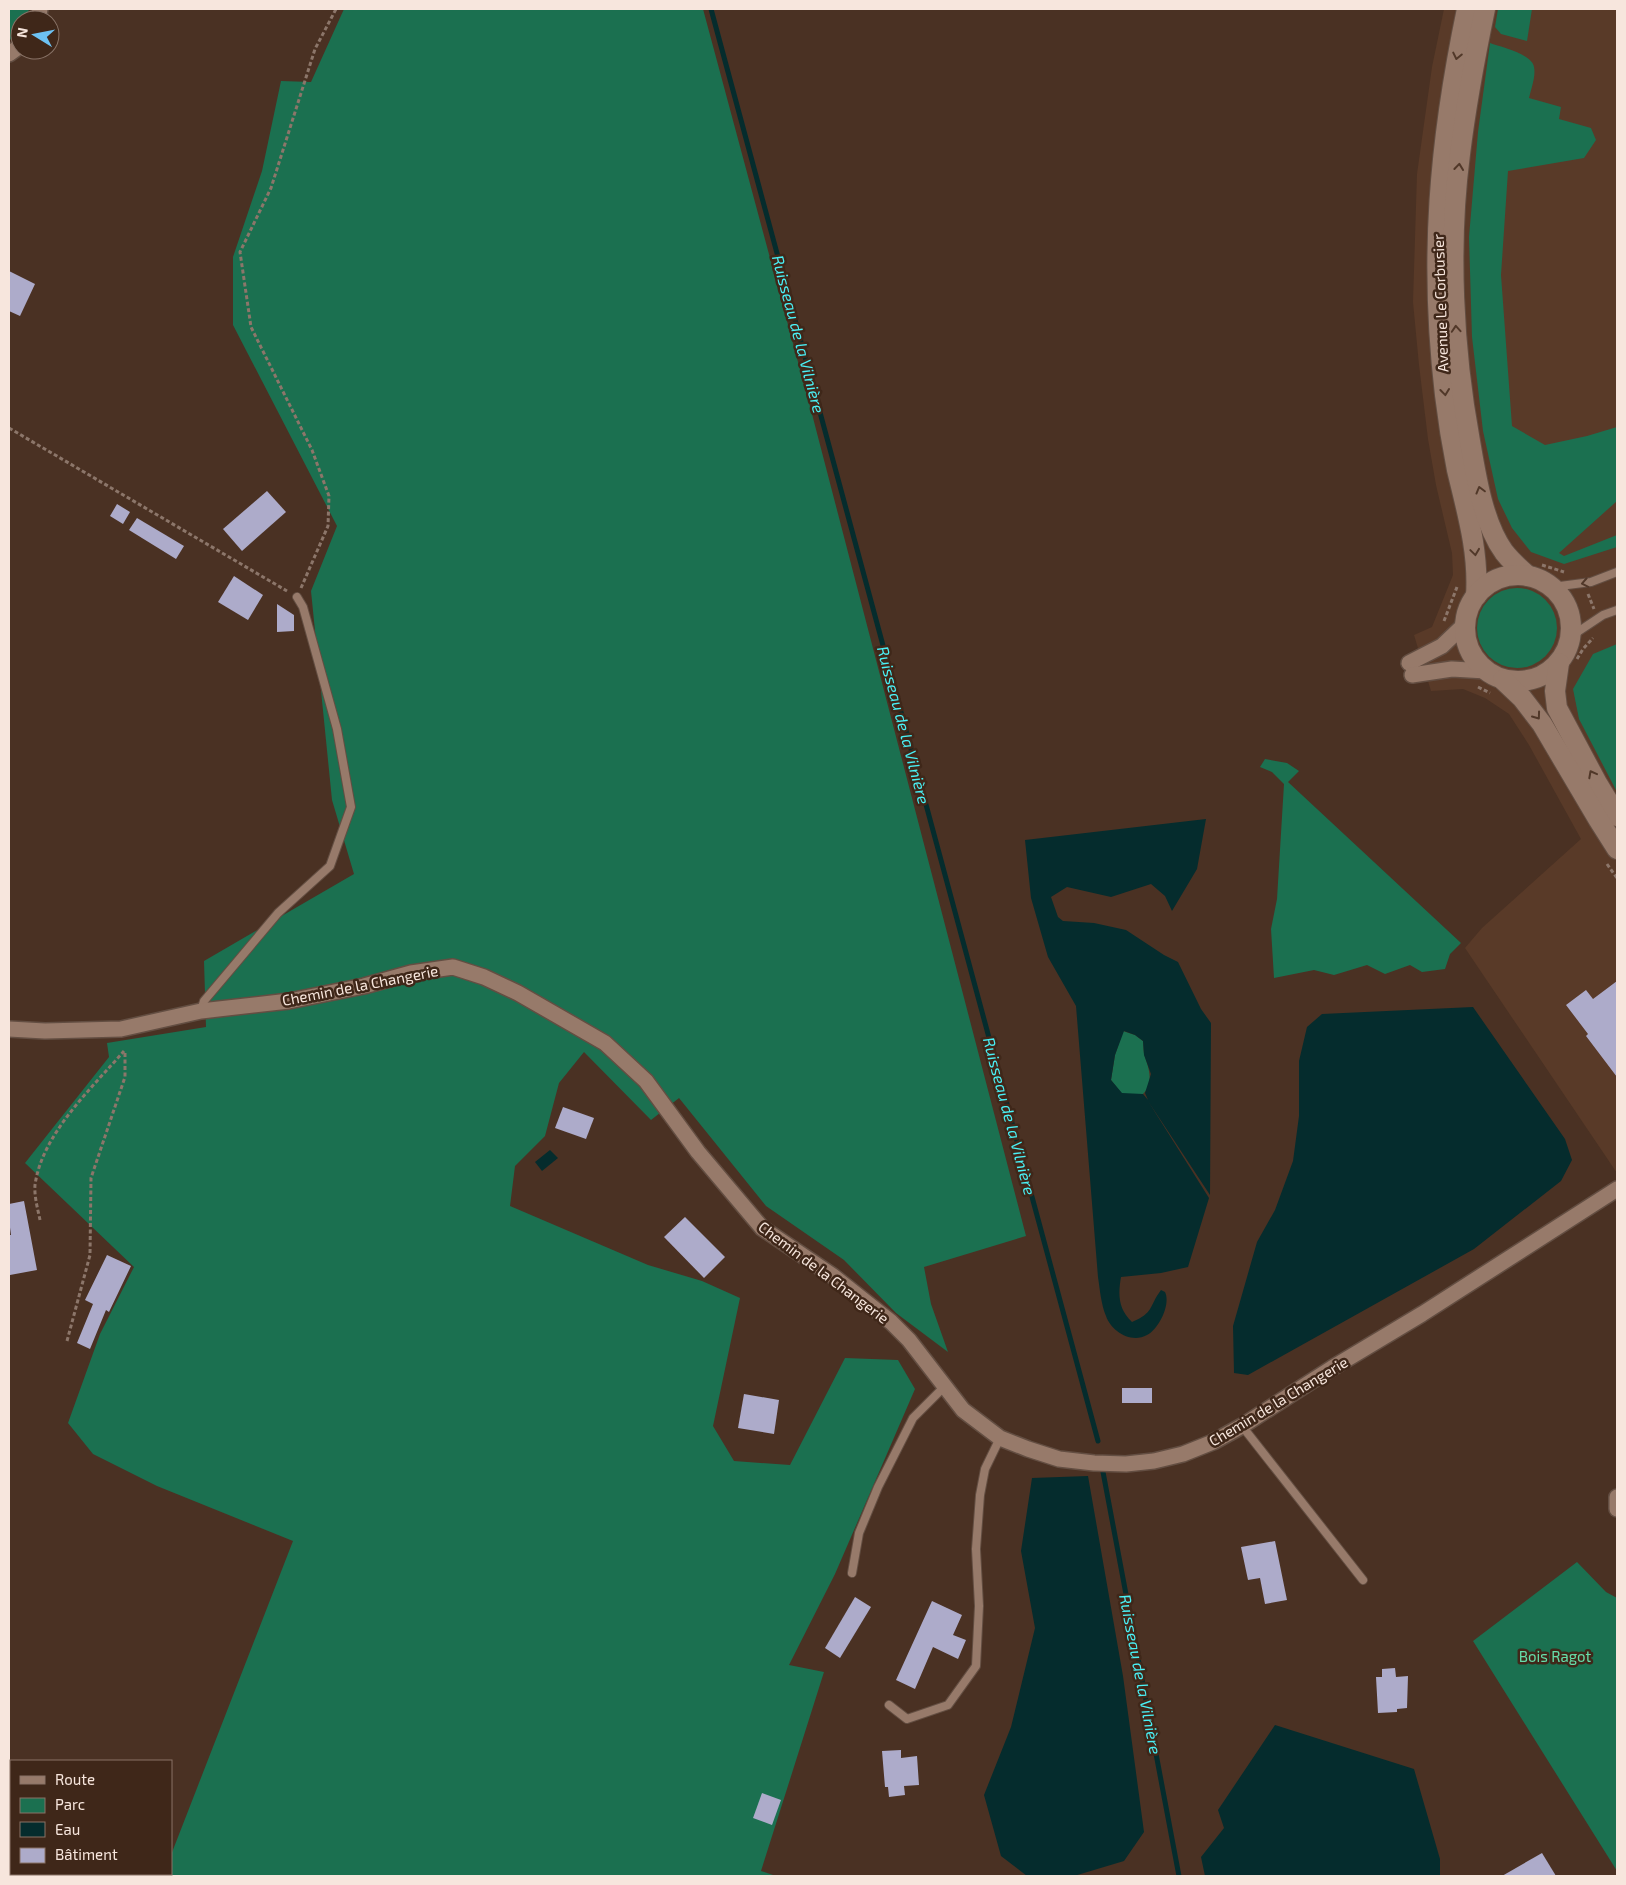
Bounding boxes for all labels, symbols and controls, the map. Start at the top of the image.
north arrow [10,10,60,60]
text: N [12,26,31,39]
one-way arrow [1452,52,1463,61]
one-way arrow [1453,163,1464,171]
street label: Avenue Le Corbusier [1429,234,1451,372]
water label: Ruisseau de la Vilnière [769,253,829,415]
one-way arrow [1451,325,1462,333]
one-way arrow [1439,389,1450,397]
one-way arrow [1475,485,1486,494]
one-way arrow [1469,548,1480,556]
one-way arrow [1581,577,1590,587]
water label: Ruisseau de la Vilnière [874,644,934,806]
one-way arrow [1531,710,1540,719]
one-way arrow [1588,771,1598,780]
street label: Chemin de la Changerie [280,961,440,1009]
water label: Ruisseau de la Vilnière [980,1035,1040,1197]
street label: Chemin de la Changerie [755,1217,893,1327]
street label: Chemin de la Changerie [1205,1352,1351,1450]
water label: Ruisseau de la Vilnière [1116,1592,1166,1756]
park label: Bois Ragot [1519,1647,1592,1665]
legend [10,1760,172,1875]
text: Route [55,1770,95,1788]
text: Parc [55,1795,85,1813]
text: Eau [55,1820,80,1838]
text: Bâtiment [55,1845,118,1863]

